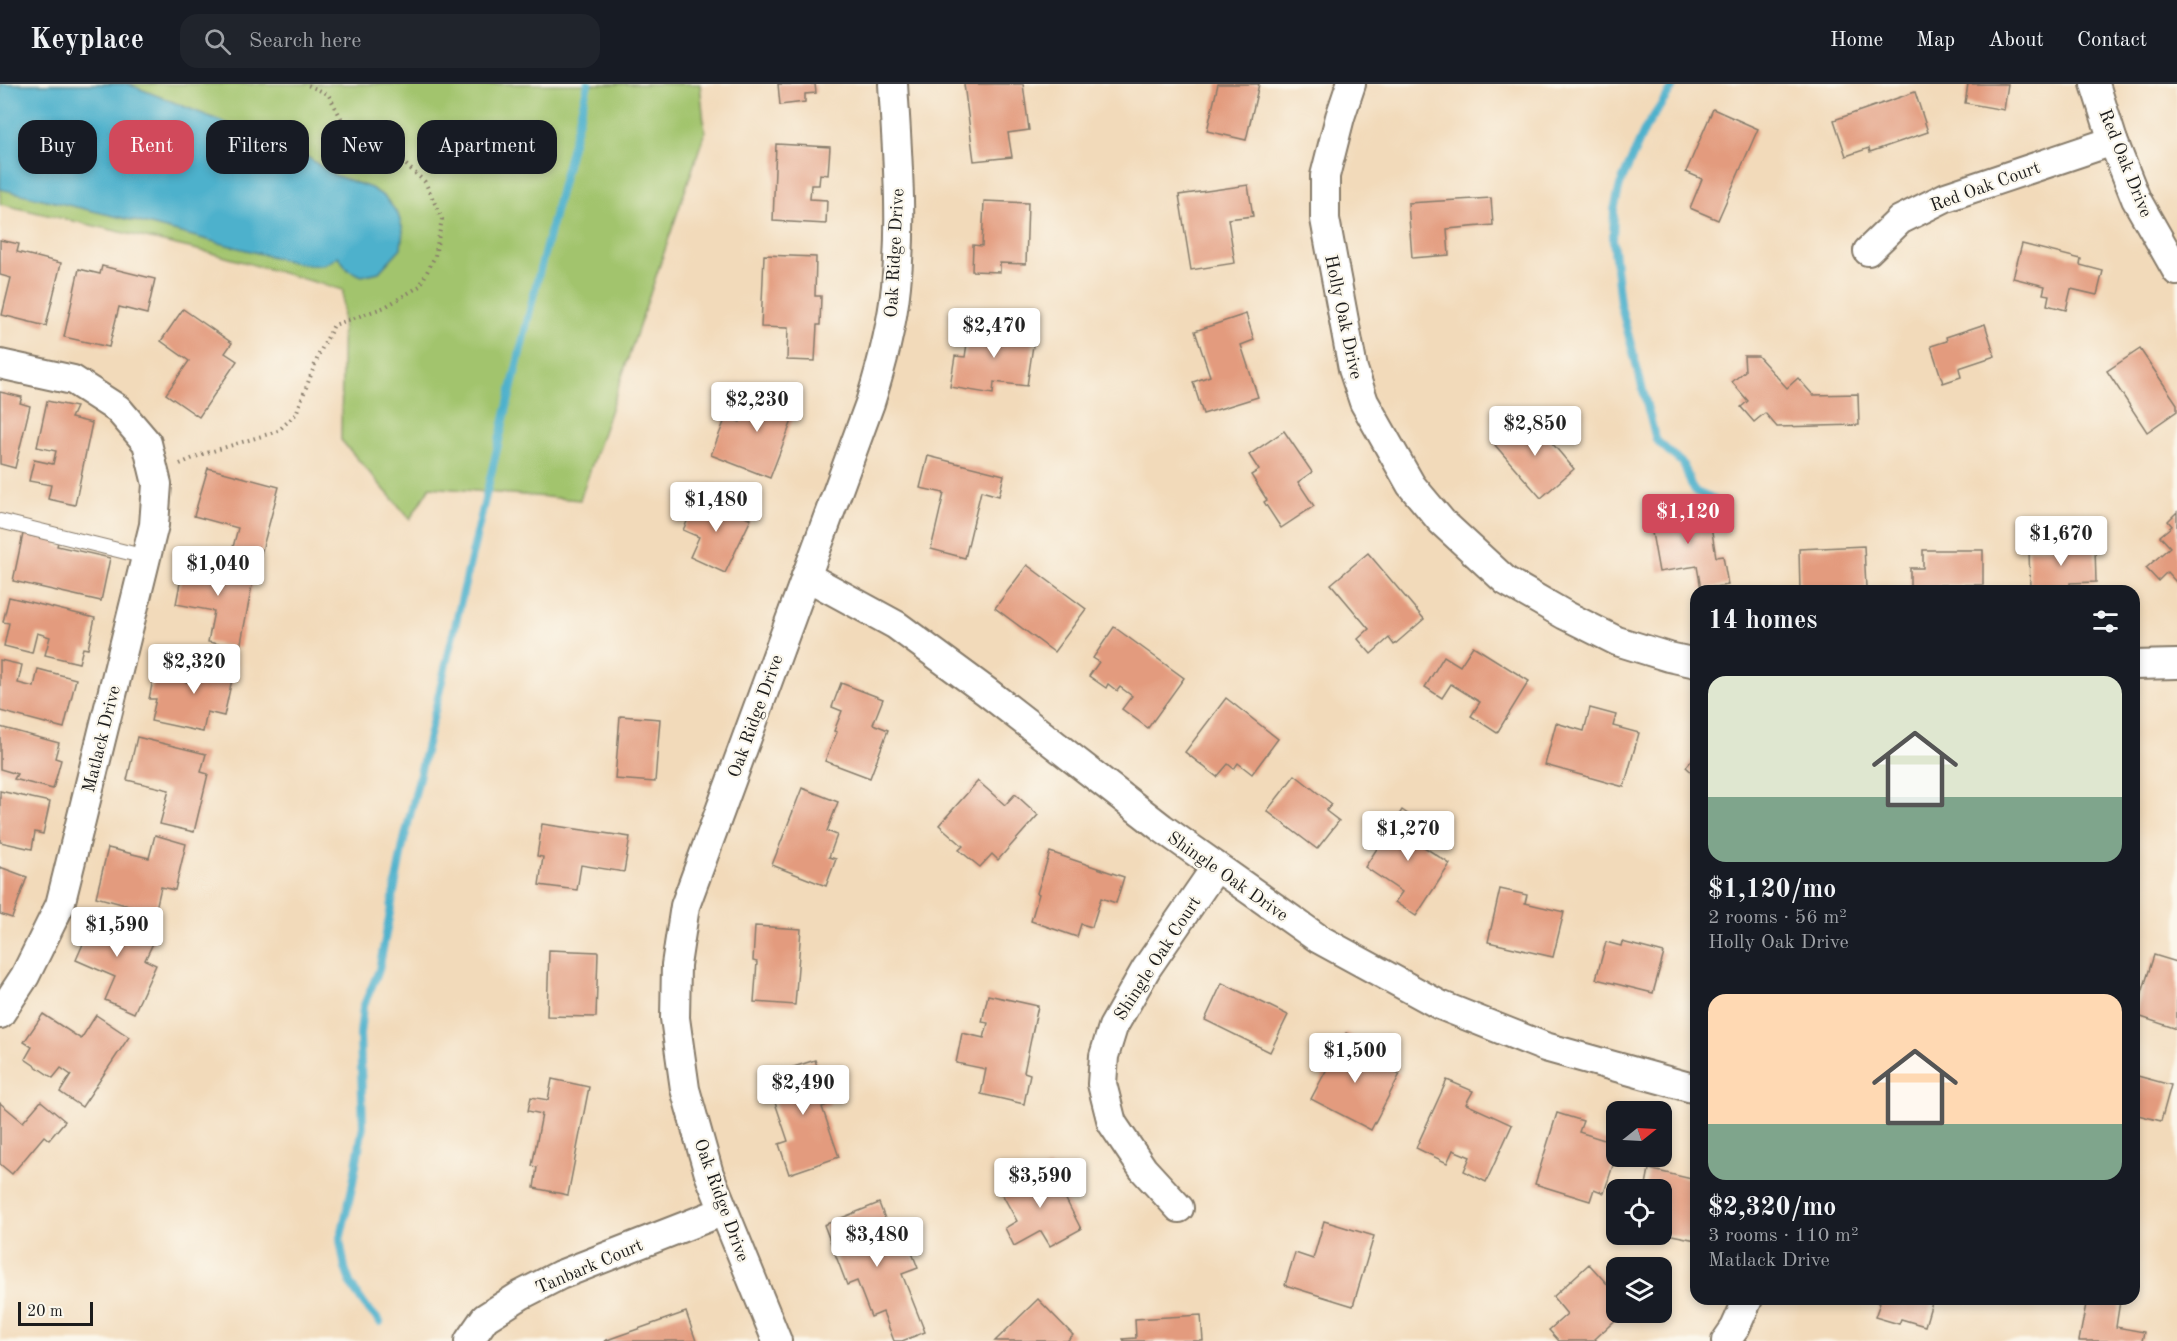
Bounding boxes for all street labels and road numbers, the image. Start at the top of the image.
street label: Red Oak Drive [2095,107,2155,220]
street label: Red Oak Court [1928,159,2043,215]
street label: Oak Ridge Drive [883,188,907,318]
street label: Holly Oak Drive [1321,253,1365,381]
street label: Oak Ridge Drive [725,653,787,780]
street label: Matlack Drive [80,684,124,795]
street label: Shingle Oak Drive [1164,829,1291,925]
street label: Shingle Oak Court [1111,893,1204,1024]
street label: Oak Ridge Drive [690,1137,752,1264]
street label: Tanbark Court [533,1236,646,1298]

